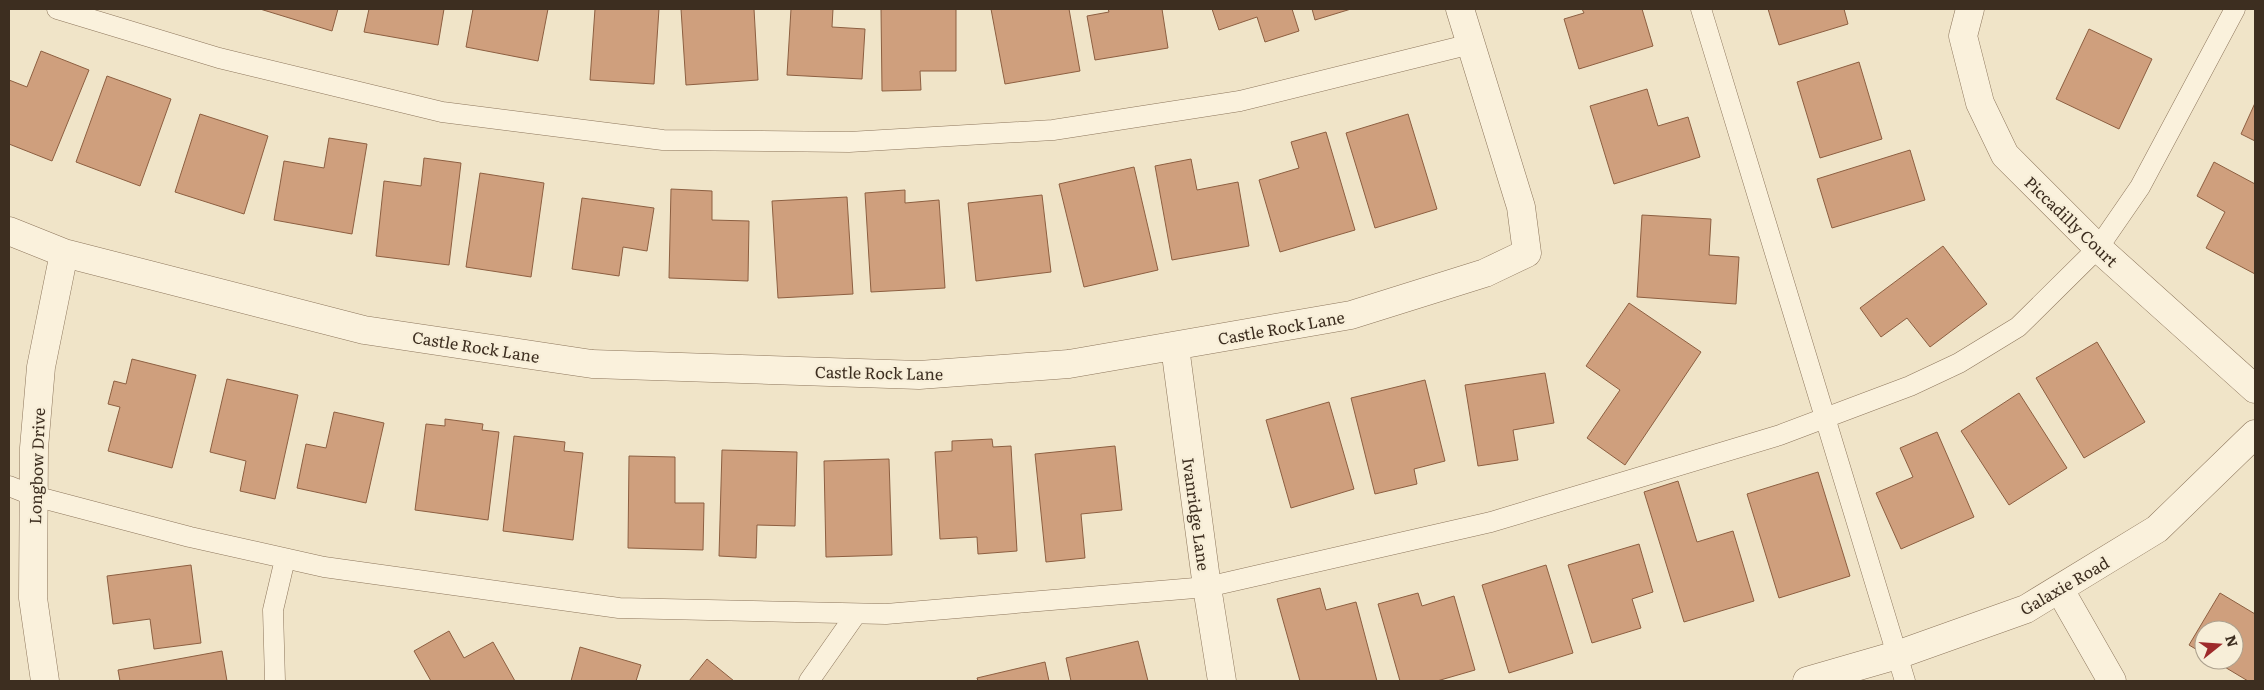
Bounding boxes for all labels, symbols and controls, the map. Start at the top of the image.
street label: Piccadilly Court [2020,170,2125,272]
street label: Castle Rock Lane [1216,304,1346,350]
street label: Castle Rock Lane [411,324,541,368]
street label: Castle Rock Lane [815,359,943,385]
street label: Longbow Drive [22,407,50,525]
street label: Ivanridge Lane [1177,456,1217,572]
street label: Galaxie Road [2015,550,2113,620]
north arrow [2194,620,2244,670]
text: N [2221,632,2244,650]

